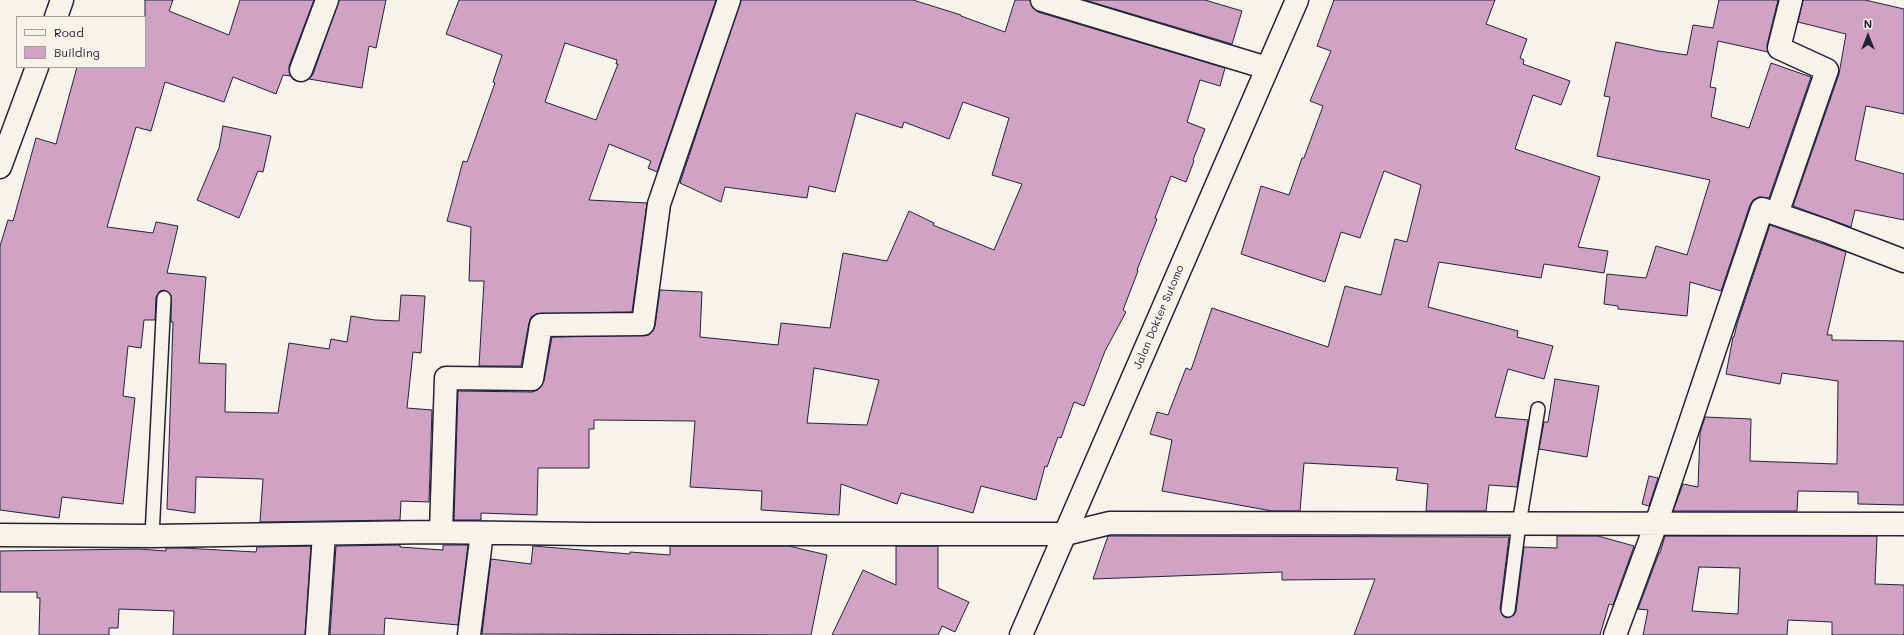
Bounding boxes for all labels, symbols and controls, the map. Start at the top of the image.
legend [16,16,146,68]
north arrow [1848,16,1888,56]
text: N [1864,16,1872,31]
text: Road [54,24,84,40]
text: Building [54,44,100,60]
street label: Jalan Dokter Sutomo [1131,263,1187,371]

